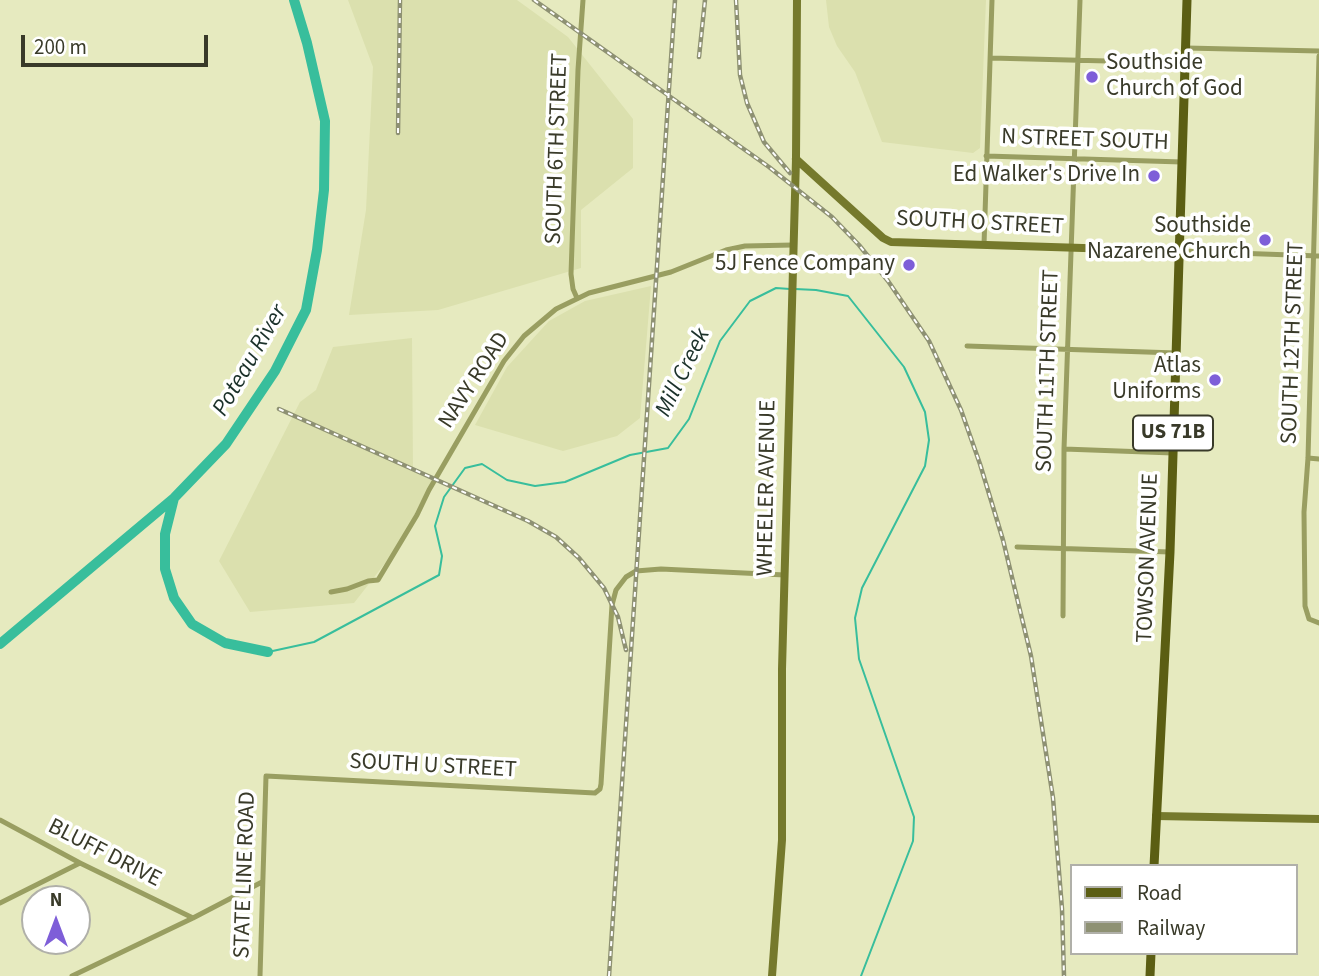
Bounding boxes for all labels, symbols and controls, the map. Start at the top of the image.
scale bar [24,21,212,65]
text: 200 m [34,32,87,62]
place label: Southside Church of God [1106,50,1243,104]
street label: SOUTH 6TH STREET [541,53,575,245]
marker: Southside Church of God [1084,69,1100,85]
street label: N STREET SOUTH [1001,124,1169,158]
place label: Ed Walker's Drive In [953,162,1140,190]
marker: Ed Walker's Drive In [1146,168,1162,184]
street label: SOUTH O STREET [895,206,1065,242]
place label: Southside Nazarene Church [1087,213,1251,267]
marker: Southside Nazarene Church [1257,232,1273,248]
street label: SOUTH 12TH STREET [1277,241,1311,445]
place label: 5J Fence Company [715,251,895,279]
marker: 5J Fence Company [901,257,917,273]
street label: SOUTH 11TH STREET [1032,269,1066,473]
water label: Poteau River [208,300,294,422]
water label: Mill Creek [650,324,718,422]
street label: NAVY ROAD [434,328,516,434]
place label: Atlas Uniforms [1112,353,1201,407]
marker: Atlas Uniforms [1207,372,1223,388]
street label: WHEELER AVENUE [753,400,783,576]
road number: US 71B [1133,416,1213,450]
street label: TOWSON AVENUE [1132,473,1166,643]
street label: SOUTH U STREET [349,749,517,785]
street label: STATE LINE ROAD [229,791,263,959]
street label: BLUFF DRIVE [43,814,165,894]
legend [1070,864,1298,955]
text: Road [1137,878,1182,908]
north arrow [21,885,91,955]
text: N [50,887,62,914]
text: Railway [1137,913,1205,943]

